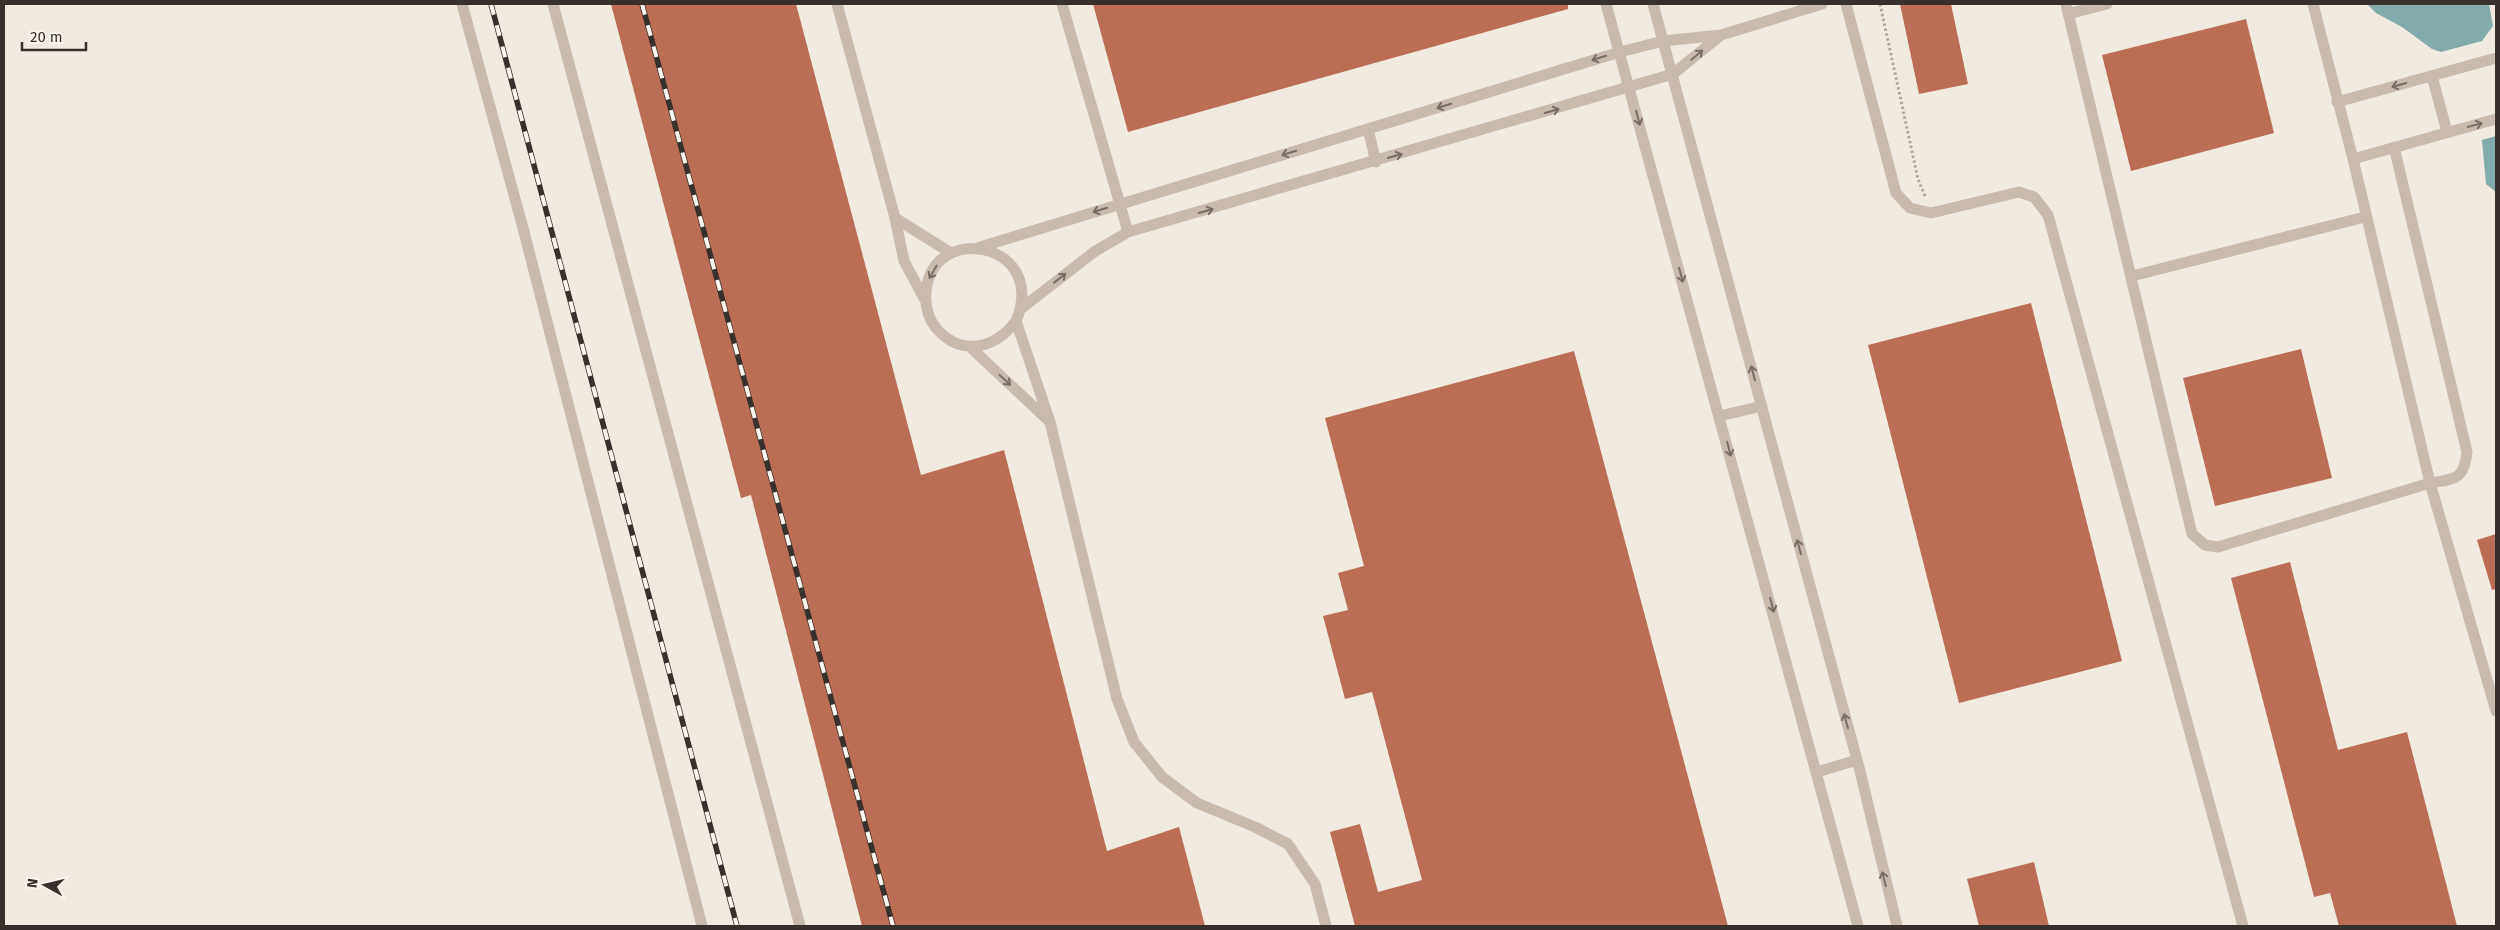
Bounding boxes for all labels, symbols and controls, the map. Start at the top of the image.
scale bar [22,20,86,52]
text: 20 m [30,28,63,46]
one-way arrow [1690,49,1703,60]
one-way arrow [1592,54,1608,64]
one-way arrow [2391,81,2407,90]
one-way arrow [1436,101,1452,111]
one-way arrow [1543,106,1559,116]
one-way arrow [1633,110,1643,126]
one-way arrow [2466,119,2482,129]
one-way arrow [1281,148,1297,158]
one-way arrow [1387,151,1403,161]
one-way arrow [1092,206,1108,216]
one-way arrow [1197,206,1213,215]
one-way arrow [927,265,937,279]
one-way arrow [1677,267,1686,283]
one-way arrow [1053,273,1066,284]
one-way arrow [1748,366,1758,382]
one-way arrow [999,374,1011,386]
one-way arrow [1724,440,1734,456]
one-way arrow [1794,540,1804,556]
one-way arrow [1767,597,1777,613]
one-way arrow [1841,714,1850,730]
north arrow [20,860,70,910]
one-way arrow [1879,872,1889,888]
text: N [24,877,42,889]

